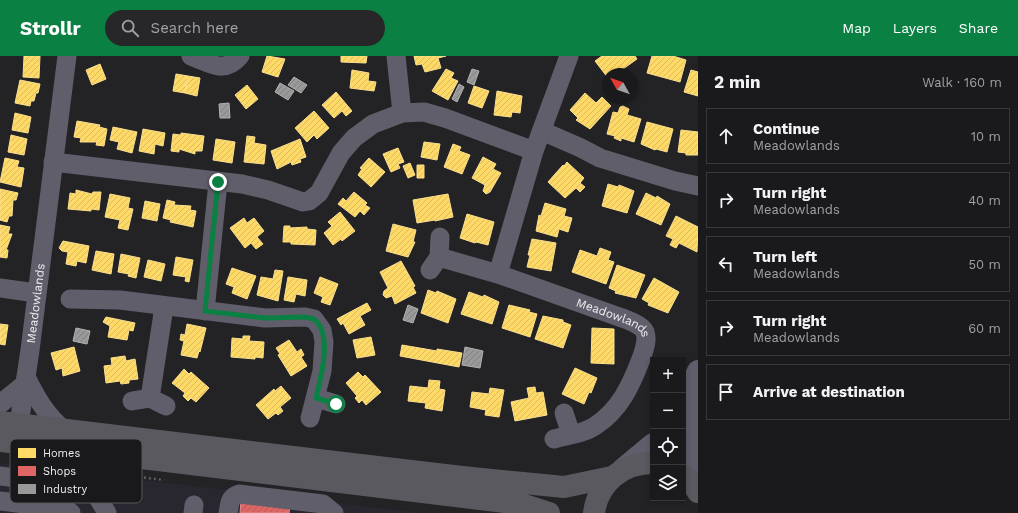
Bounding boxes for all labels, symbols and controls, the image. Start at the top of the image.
search box [105,10,385,46]
text: Strollr [20,17,81,40]
icon: search [119,17,141,39]
text: Search here [151,19,239,37]
text: Map [842,20,871,36]
text: Layers [893,20,937,36]
text: Share [959,20,998,36]
north arrow [602,68,638,104]
text: 2 min [714,72,760,92]
text: Walk · 160 m [922,75,1002,90]
text: Continue [753,120,820,138]
icon: ahead [715,125,737,147]
text: 10 m [971,129,1001,144]
text: Meadowlands [753,138,840,153]
route end [209,173,227,191]
text: Turn right [753,184,826,202]
icon: right [715,189,737,211]
text: 40 m [968,193,1001,208]
text: Meadowlands [753,202,840,217]
text: Turn left [753,248,817,266]
icon: left [715,253,737,275]
text: 50 m [969,257,1001,272]
street label: Meadowlands [24,263,48,344]
text: Meadowlands [753,266,840,281]
street label: Meadowlands [574,295,653,338]
text: Turn right [753,312,826,330]
icon: right [715,317,737,339]
text: 60 m [968,321,1001,336]
text: Meadowlands [753,330,840,345]
map controls [650,357,686,501]
button: + [650,357,686,393]
icon: arrive [715,381,737,403]
text: Arrive at destination [753,383,905,401]
button: − [650,393,686,429]
route start [327,395,345,413]
button: locate [650,429,686,465]
legend [10,439,142,503]
text: Homes [43,447,80,460]
text: Shops [43,465,76,478]
button: layers [650,465,686,501]
text: Industry [43,483,88,496]

